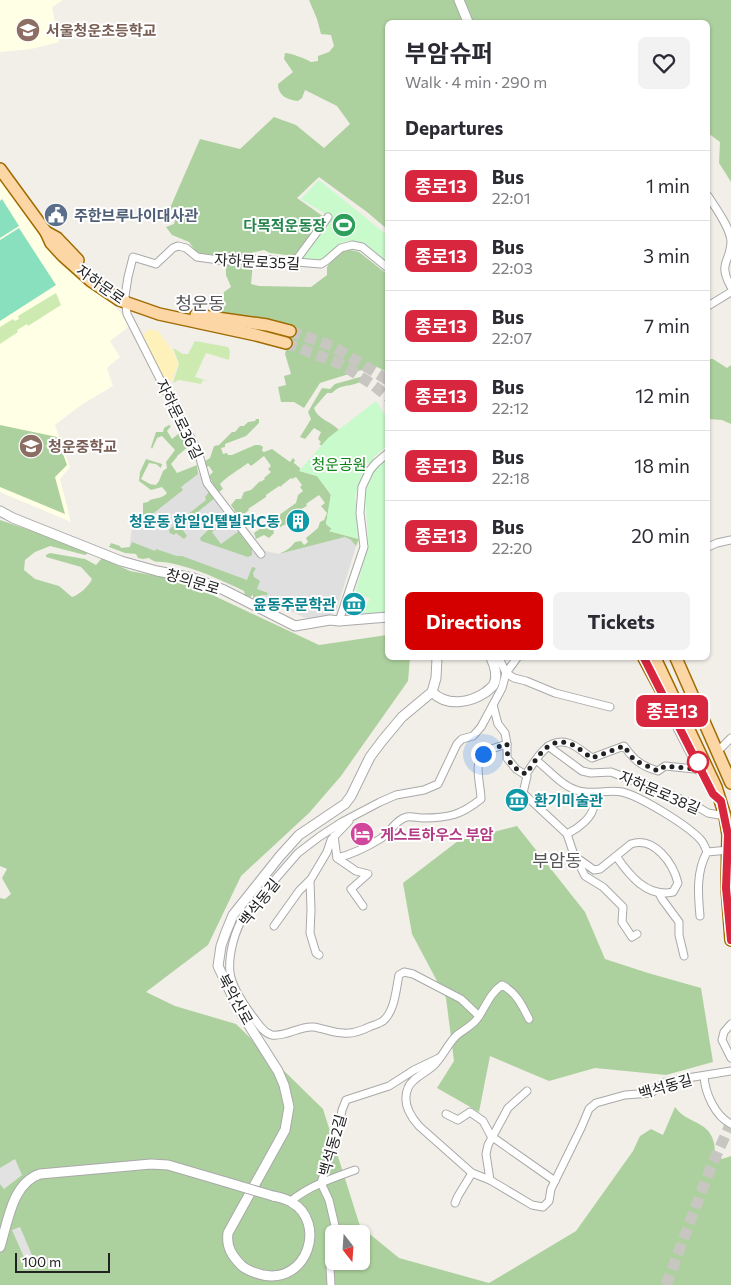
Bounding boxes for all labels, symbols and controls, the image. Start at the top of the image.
school or university icon: 서울청운초등학교 [15,17,41,43]
place label: 서울청운초등학교 [46,21,157,39]
button: heart [638,37,690,89]
text: 부암슈퍼 [405,38,493,67]
text: Walk · 4 min · 290 m [405,72,547,91]
text: Departures [405,116,503,139]
text: Bus [492,165,524,188]
text: 1 min [646,174,690,197]
text: 종로13 [415,175,467,197]
text: 22:01 [492,188,531,207]
public building icon: 주한브루나이대사관 [43,202,69,228]
place label: 주한브루나이대사관 [74,206,198,224]
sports icon: 다목적운동장 [331,212,357,238]
place label: 다목적운동장 [243,216,326,234]
text: Bus [492,235,524,258]
text: 3 min [643,244,690,267]
text: 종로13 [415,245,467,267]
street label: 자하문로35길 [213,250,301,272]
text: 22:03 [492,258,533,277]
street label: 자하문로 [73,261,129,307]
district label: 청운동 [175,292,225,314]
text: Bus [492,305,524,328]
text: 7 min [644,314,690,337]
text: 종로13 [415,315,467,337]
text: 22:07 [492,328,532,347]
text: Bus [492,375,524,398]
street label: 자하문로36길 [153,376,207,462]
text: 12 min [635,384,690,407]
text: 종로13 [415,385,467,407]
text: 22:12 [492,398,529,417]
school or university icon: 청운중학교 [18,433,44,459]
place label: 청운중학교 [48,437,117,455]
text: Bus [492,445,524,468]
text: 18 min [634,454,690,477]
park label: 청운공원 [311,455,367,473]
text: 종로13 [415,455,467,477]
text: 22:18 [492,468,530,487]
building icon: 청운동 한일인텔빌라C동 [285,508,311,534]
place label: 청운동 한일인텔빌라C동 [129,512,280,530]
text: Bus [492,515,524,538]
text: 20 min [631,524,690,547]
text: 종로13 [415,525,467,547]
text: 22:20 [492,538,533,557]
street label: 창의문로 [164,564,222,598]
museum icon: 윤동주문학관 [341,591,367,617]
button: Directions [405,592,543,650]
button: Tickets [553,592,690,650]
place label: 윤동주문학관 [253,595,336,613]
line badge: 종로13 [637,695,707,727]
text: 종로13 [646,700,698,722]
your location [471,742,496,767]
unlabelled marker [687,751,709,773]
street label: 자하문로38길 [617,767,703,817]
museum icon: 환기미술관 [504,787,530,813]
place label: 환기미술관 [534,791,603,809]
hotel icon: 게스트하우스 부암 [349,821,375,847]
place label: 게스트하우스 부암 [380,825,493,843]
district label: 부암동 [532,849,582,871]
street label: 백석동길 [235,875,283,929]
street label: 북악산로 [215,970,257,1028]
street label: 백석동길 [636,1070,694,1102]
street label: 백석동2길 [315,1112,349,1178]
north arrow [325,1225,370,1270]
map controls [325,1225,370,1270]
scale bar [15,1250,110,1273]
text: 100 m [22,1253,61,1270]

